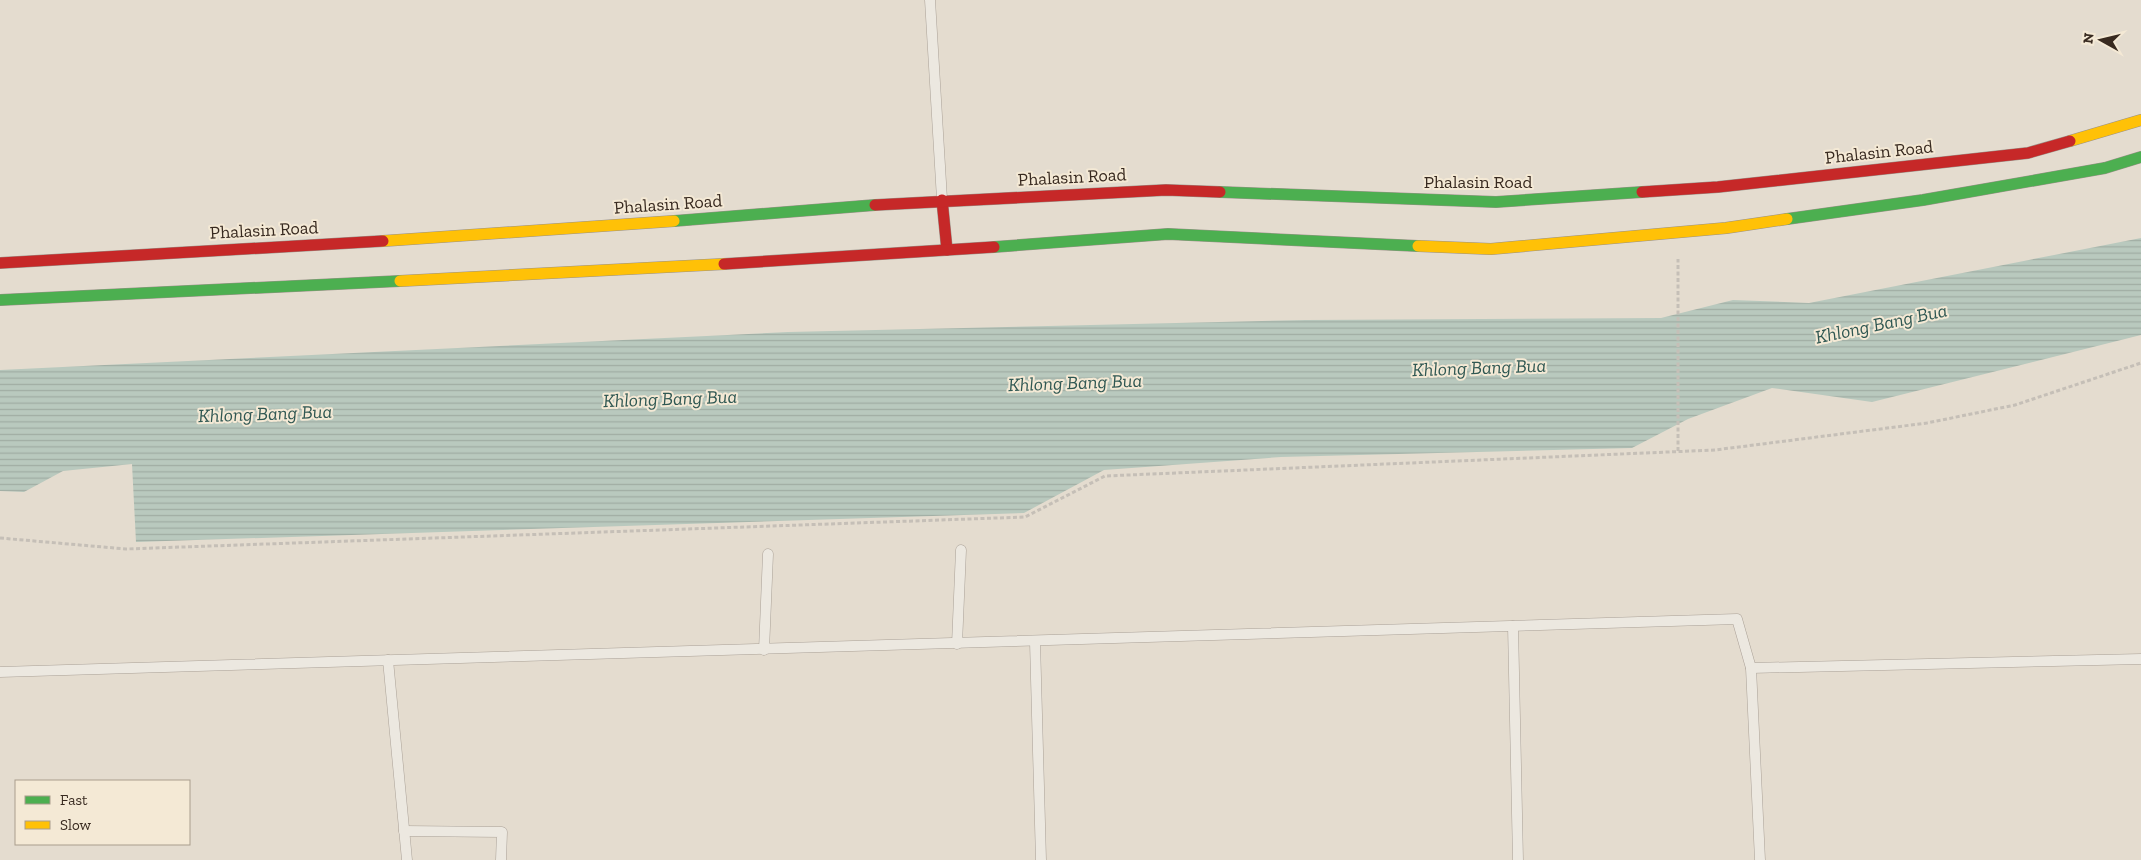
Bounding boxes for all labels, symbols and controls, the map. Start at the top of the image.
north arrow [2076,15,2126,65]
text: N [2079,31,2098,45]
street label: Phalasin Road [1824,135,1934,169]
street label: Phalasin Road [1017,163,1127,191]
street label: Phalasin Road [1424,171,1532,193]
street label: Phalasin Road [613,189,723,219]
street label: Phalasin Road [209,216,319,244]
water label: Khlong Bang Bua [1813,298,1949,349]
water label: Khlong Bang Bua [1412,354,1547,381]
water label: Khlong Bang Bua [1008,369,1143,396]
water label: Khlong Bang Bua [603,385,738,412]
water label: Khlong Bang Bua [198,400,333,427]
legend [15,780,190,845]
text: Fast [60,791,88,809]
text: Slow [60,816,92,834]

